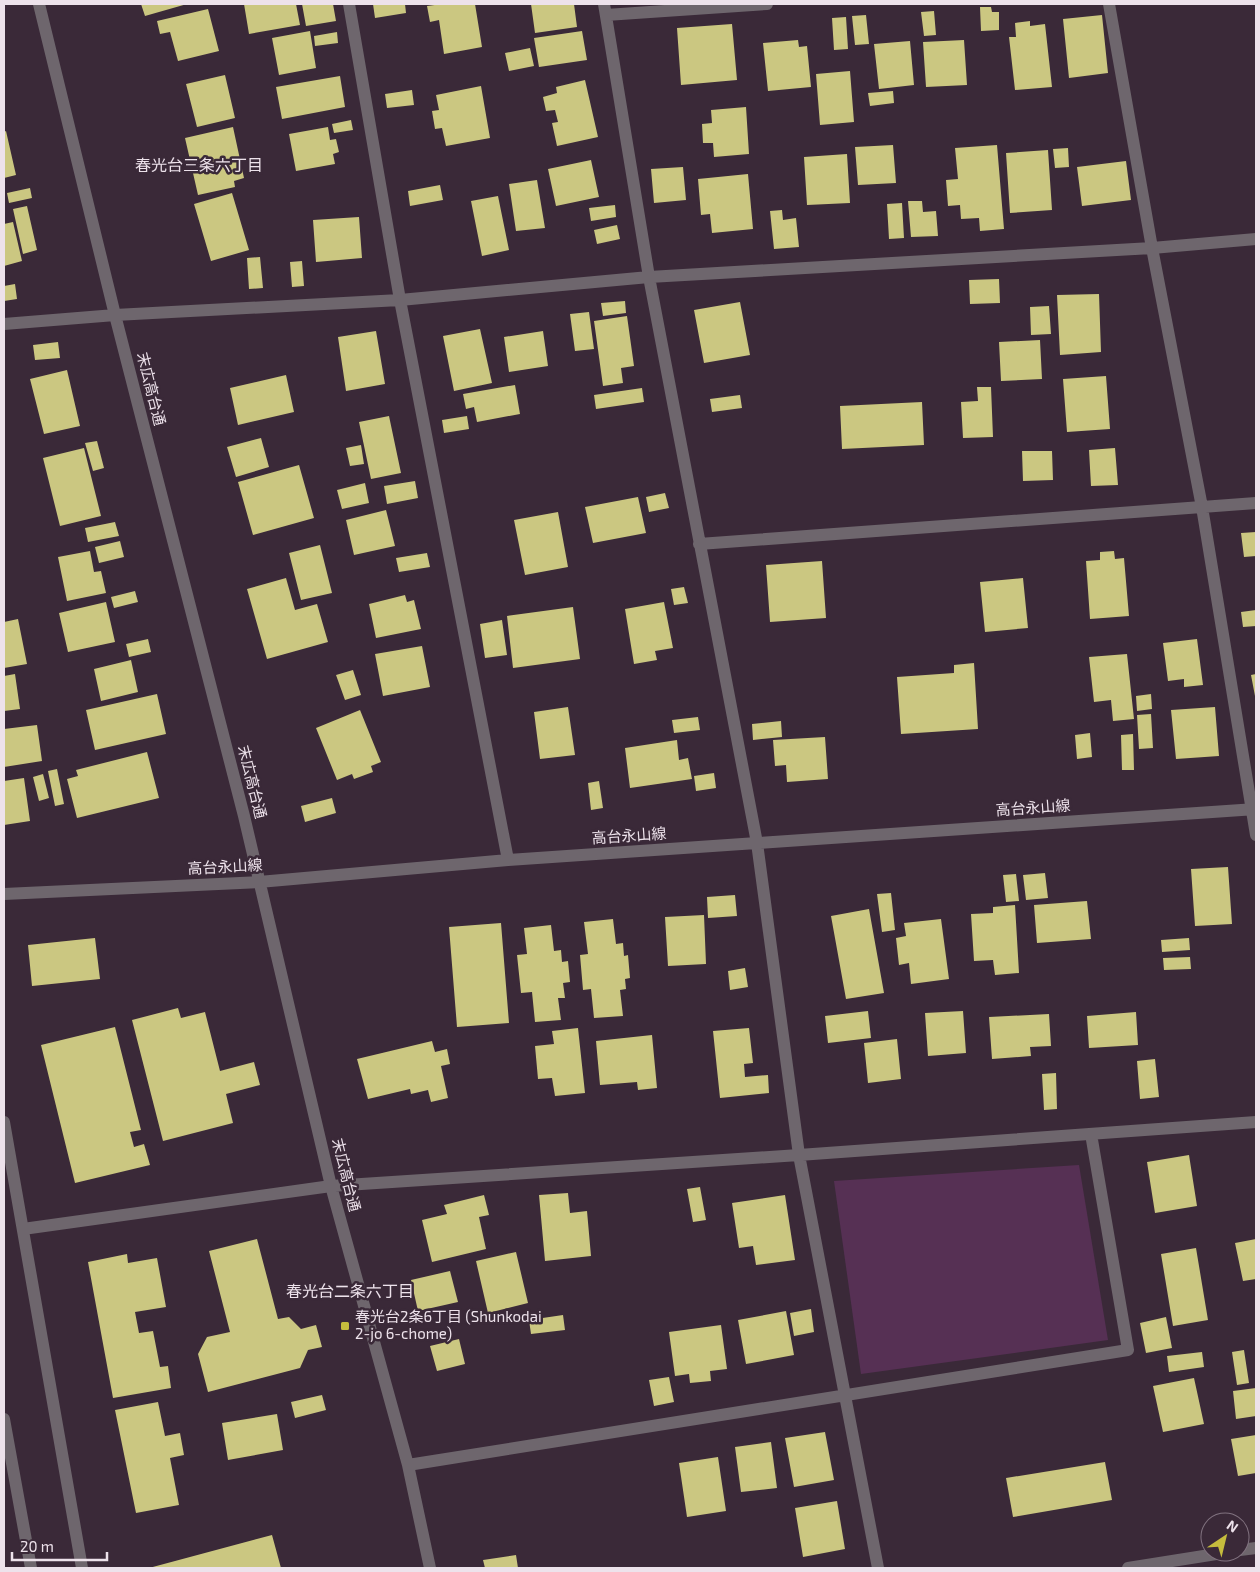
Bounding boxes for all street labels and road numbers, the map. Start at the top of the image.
street label: 末広高台通 [134,350,170,427]
street label: 末広高台通 [235,743,271,820]
street label: 高台永山線 [995,795,1071,819]
street label: 高台永山線 [591,823,667,847]
street label: 高台永山線 [187,855,263,877]
street label: 末広高台通 [329,1136,365,1213]

